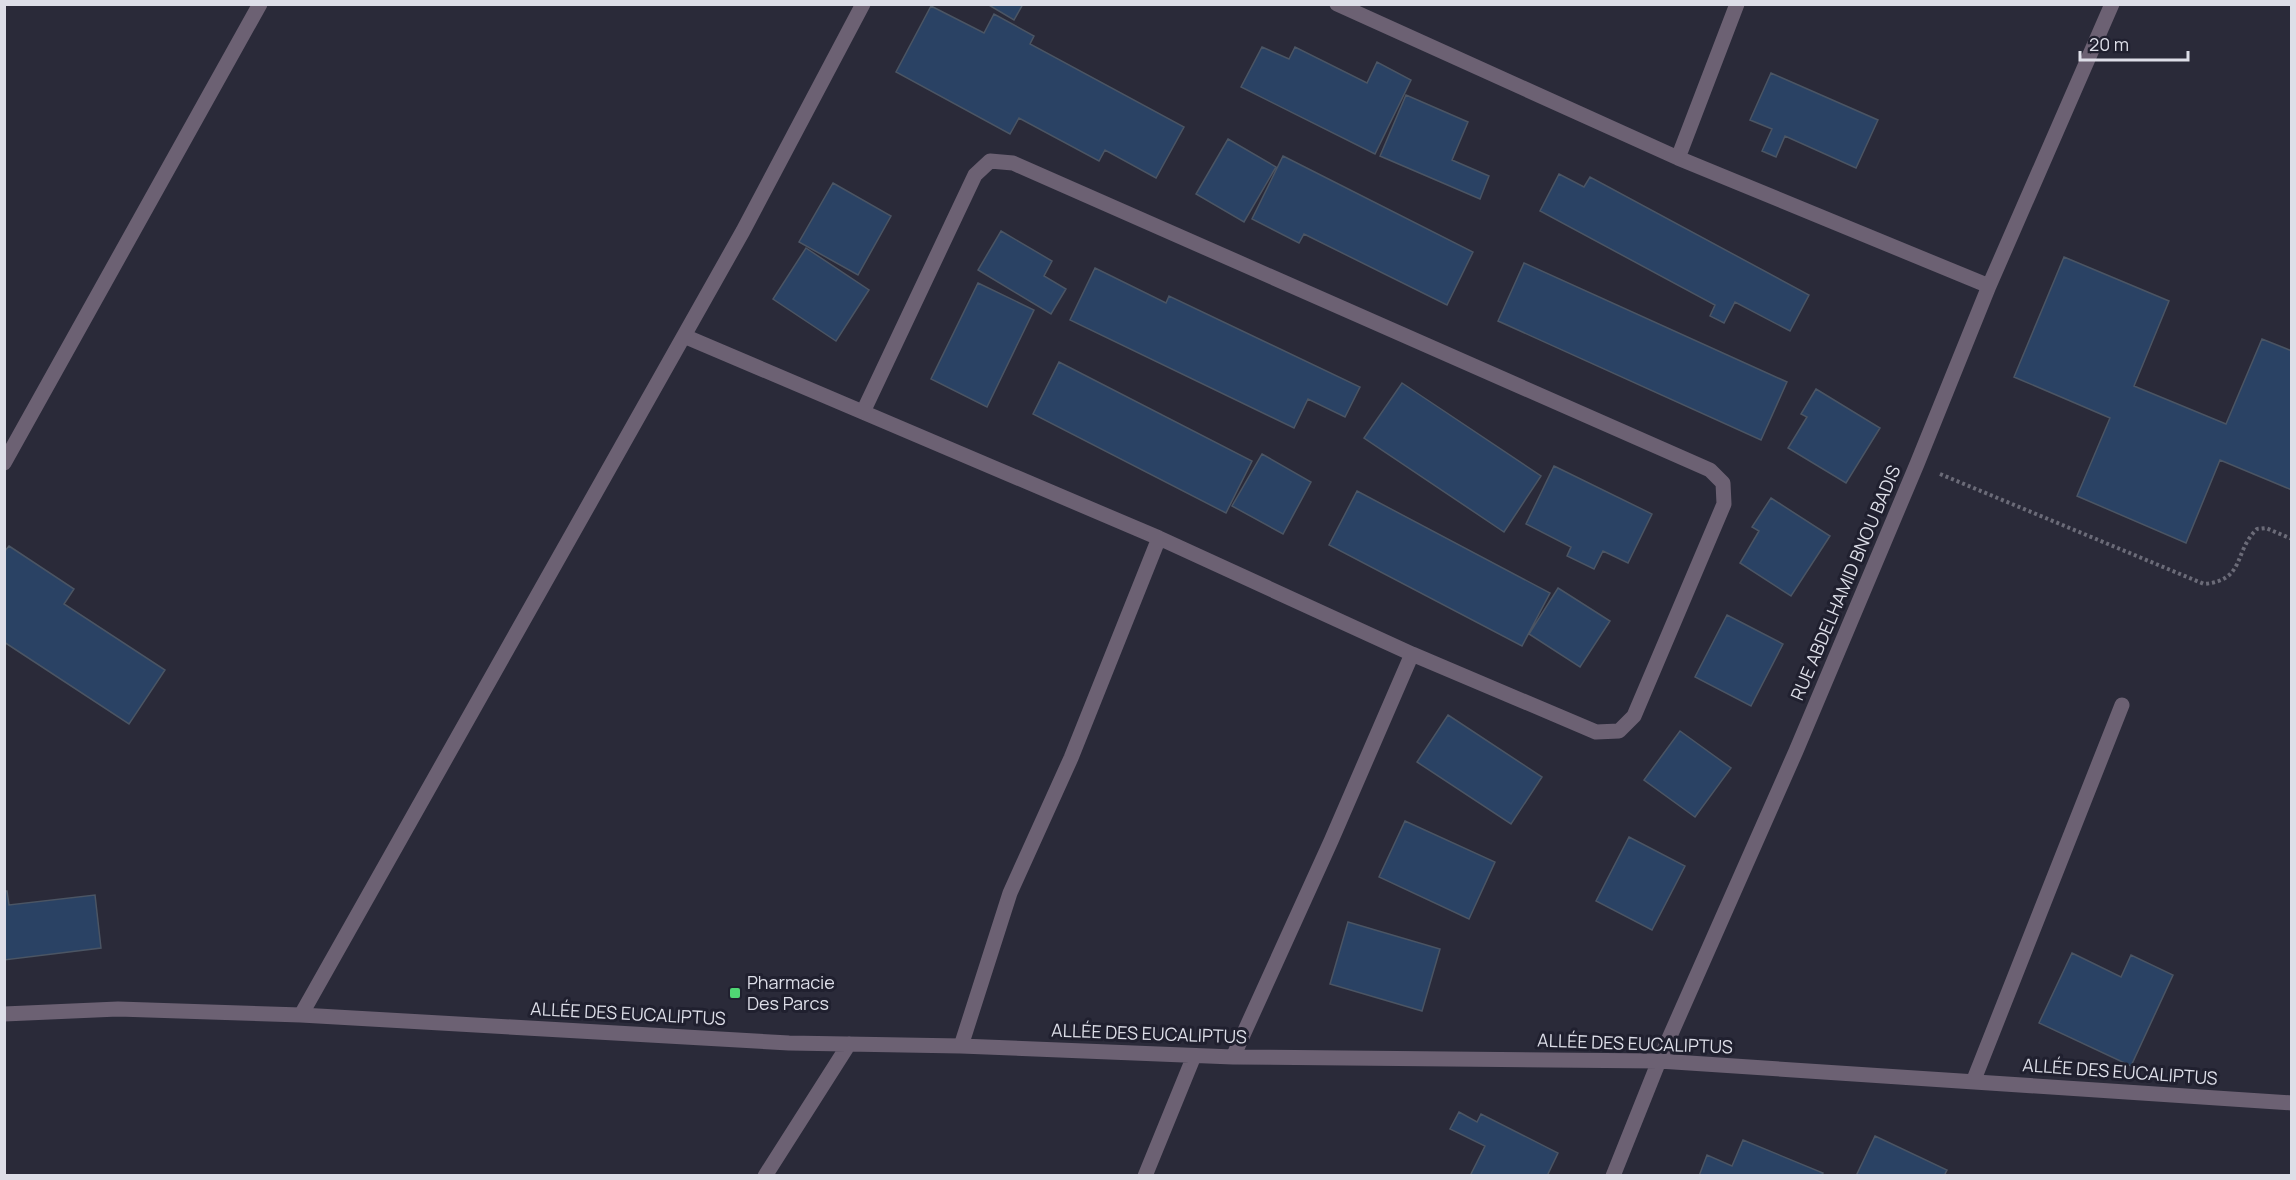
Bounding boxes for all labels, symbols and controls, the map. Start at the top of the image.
scale bar [2080,24,2188,62]
text: 20 m [2089,32,2129,56]
street label: RUE ABDELHAMID BNOU BADIS [1785,461,1906,704]
place label: Pharmacie Des Parcs [747,970,835,1015]
marker: Pharmacie Des Parcs [728,986,742,1000]
street label: ALLÉE DES EUCALIPTUS [530,996,726,1030]
street label: ALLÉE DES EUCALIPTUS [1051,1018,1247,1048]
street label: ALLÉE DES EUCALIPTUS [1537,1028,1733,1058]
street label: ALLÉE DES EUCALIPTUS [2022,1052,2218,1090]

